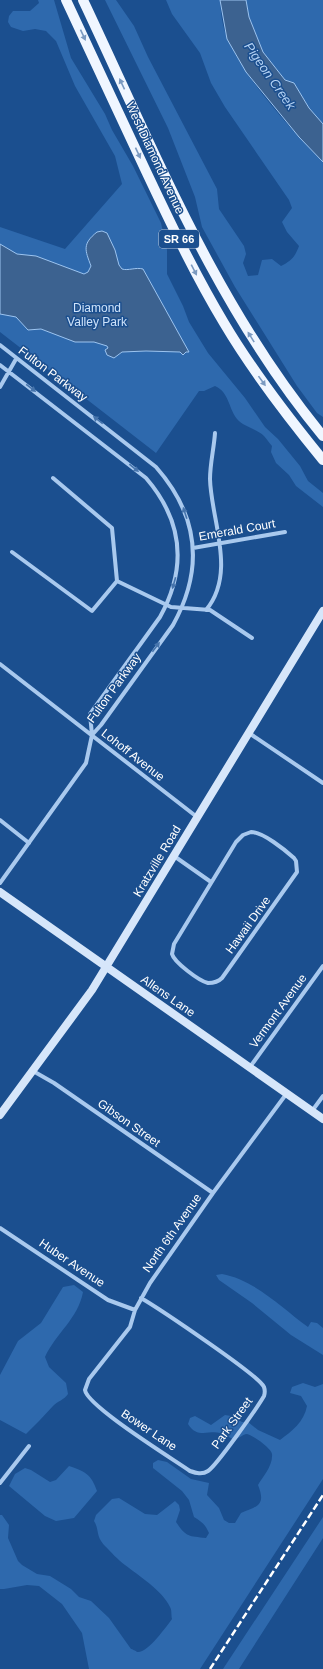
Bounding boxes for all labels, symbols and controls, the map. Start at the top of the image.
one-way arrow [80,30,86,41]
water label: Pigeon Creek [241,39,300,114]
one-way arrow [119,78,125,89]
street label: West Diamond Avenue [123,100,187,216]
one-way arrow [135,147,141,159]
road number: SR 66 [159,230,199,248]
one-way arrow [191,264,198,276]
park label: Diamond Valley Park [67,301,128,329]
one-way arrow [247,332,255,342]
street label: Fulton Parkway [16,344,90,404]
one-way arrow [258,376,266,386]
one-way arrow [26,384,36,392]
one-way arrow [92,416,103,425]
one-way arrow [128,464,139,473]
one-way arrow [182,507,188,519]
street label: Emerald Court [198,516,277,544]
one-way arrow [171,578,177,590]
one-way arrow [152,642,161,653]
street label: Fulton Parkway [84,650,144,726]
street label: Lohoff Avenue [99,726,168,784]
street label: Kratzville Road [130,823,184,899]
street label: Hawaii Drive [223,893,274,956]
street label: Vermont Avenue [247,971,310,1051]
street label: Allens Lane [138,972,198,1020]
street label: Gibson Street [95,1096,164,1150]
street label: North 6th Avenue [140,1191,204,1275]
street label: Huber Avenue [37,1236,108,1290]
street label: Park Street [209,1394,256,1451]
street label: Bower Lane [119,1406,180,1454]

